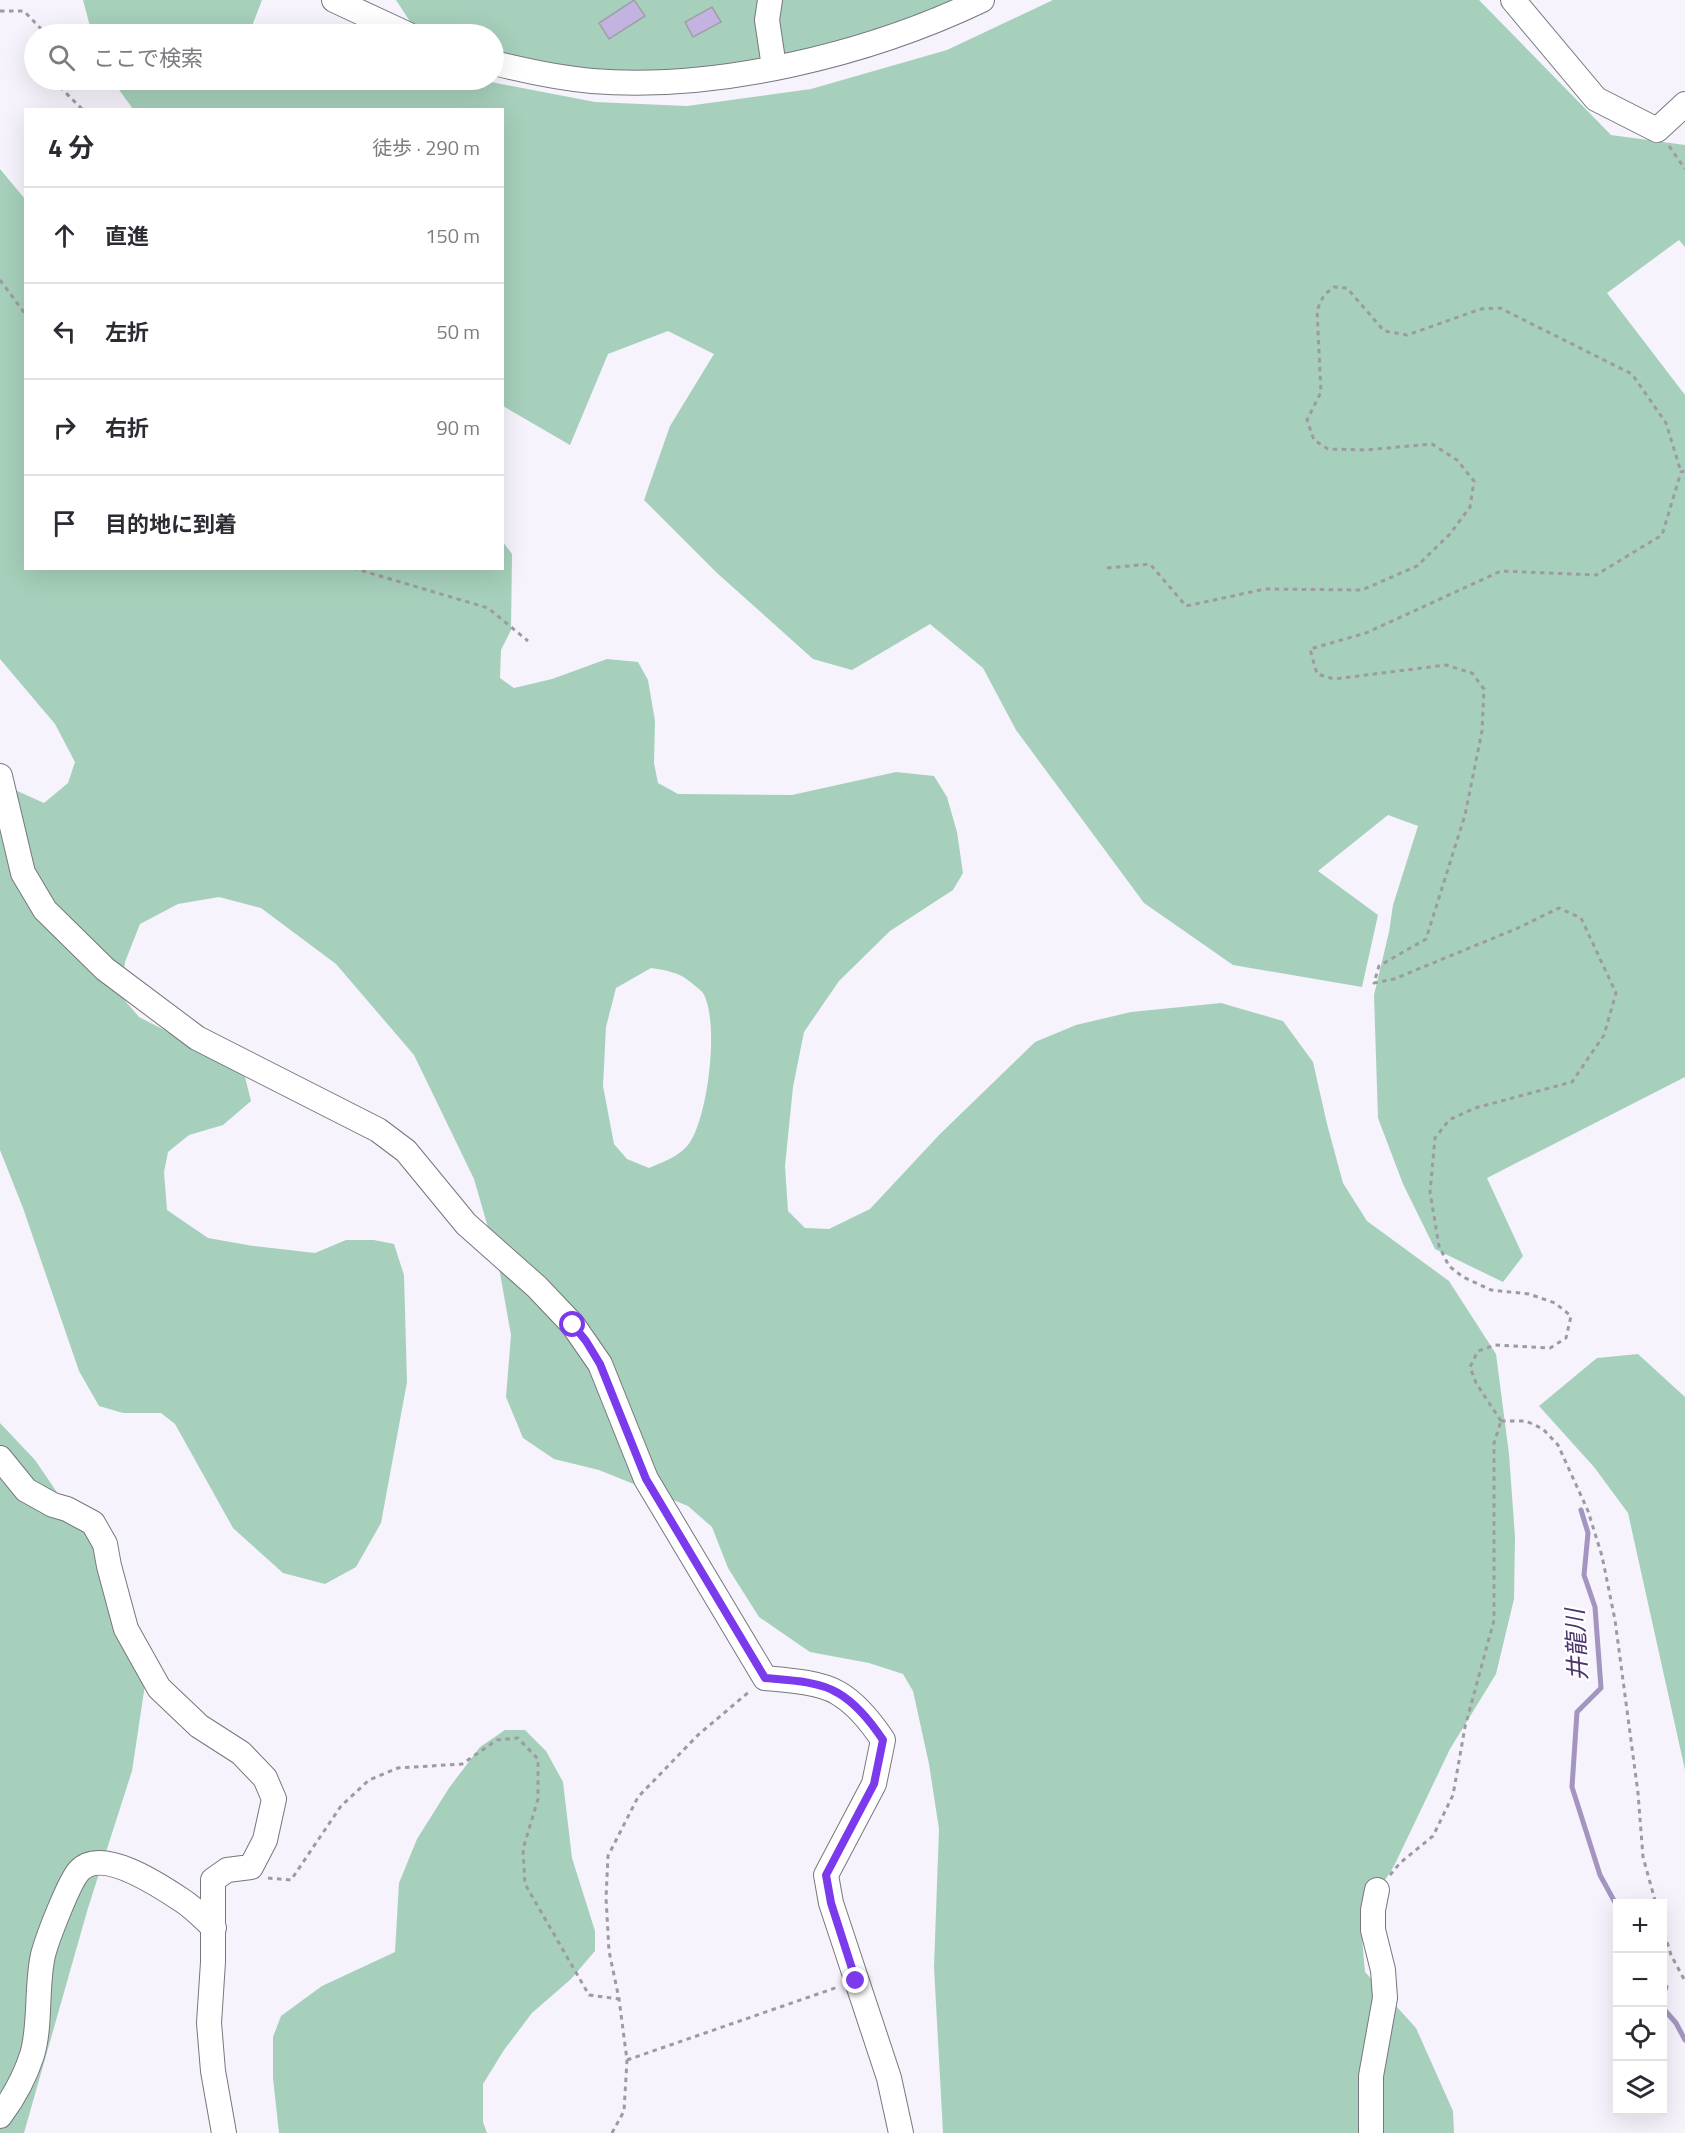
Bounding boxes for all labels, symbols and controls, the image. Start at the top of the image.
search box [24,24,504,90]
icon: search [45,41,78,74]
text: ここで検索 [93,41,203,75]
text: 4 分 [48,128,94,167]
text: 徒歩 · 290 m [372,132,480,163]
icon: ahead [48,219,81,252]
text: 直進 [105,219,149,253]
text: 150 m [425,220,480,251]
icon: left [48,315,81,348]
text: 左折 [105,315,149,349]
text: 50 m [436,316,480,347]
icon: right [48,411,81,444]
text: 右折 [105,411,149,445]
text: 90 m [436,412,480,443]
icon: arrive [48,507,81,540]
text: 目的地に到着 [105,507,237,541]
route start [559,1311,585,1337]
water label: 井龍川 [1556,1605,1596,1682]
map controls [1613,1899,1667,2115]
button: + [1613,1899,1667,1953]
button: − [1613,1953,1667,2007]
route end [842,1967,868,1993]
button: locate [1613,2007,1667,2061]
button: layers [1613,2061,1667,2115]

